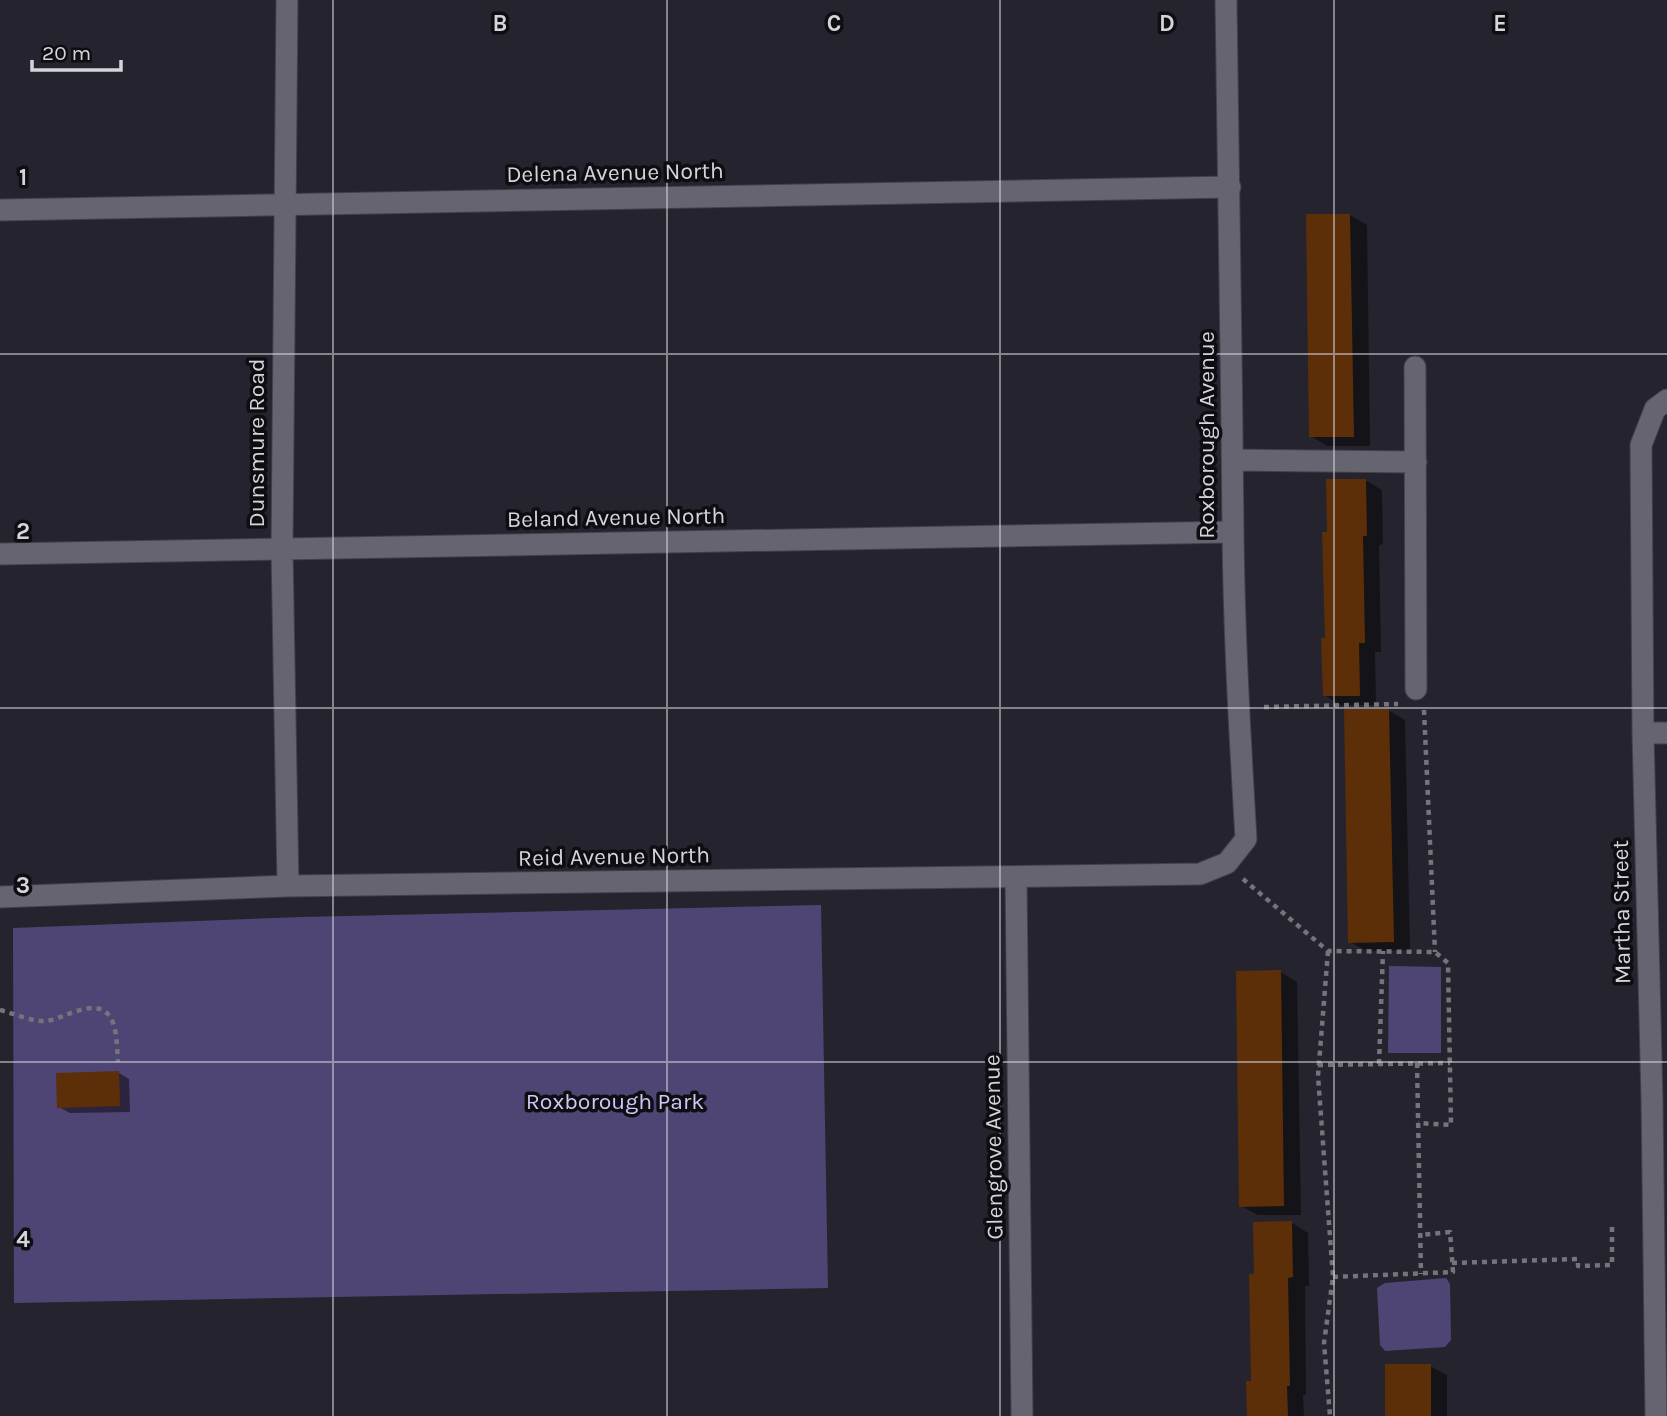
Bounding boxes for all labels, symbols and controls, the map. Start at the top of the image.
text: B [493,10,507,37]
text: C [827,10,841,37]
text: D [1159,10,1175,37]
text: E [1493,10,1507,37]
scale bar [32,28,121,72]
text: 20 m [42,41,91,65]
street label: Delena Avenue North [506,157,724,188]
text: 1 [19,164,27,191]
street label: Roxborough Avenue [1193,331,1220,539]
street label: Dunsmure Road [243,358,270,528]
street label: Beland Avenue North [507,502,725,533]
text: 2 [16,518,30,545]
street label: Martha Street [1607,839,1636,984]
street label: Reid Avenue North [518,841,710,872]
text: 3 [16,872,30,899]
street label: Glengrove Avenue [978,1054,1009,1240]
park label: Roxborough Park [526,1088,704,1115]
text: 4 [16,1226,30,1253]

